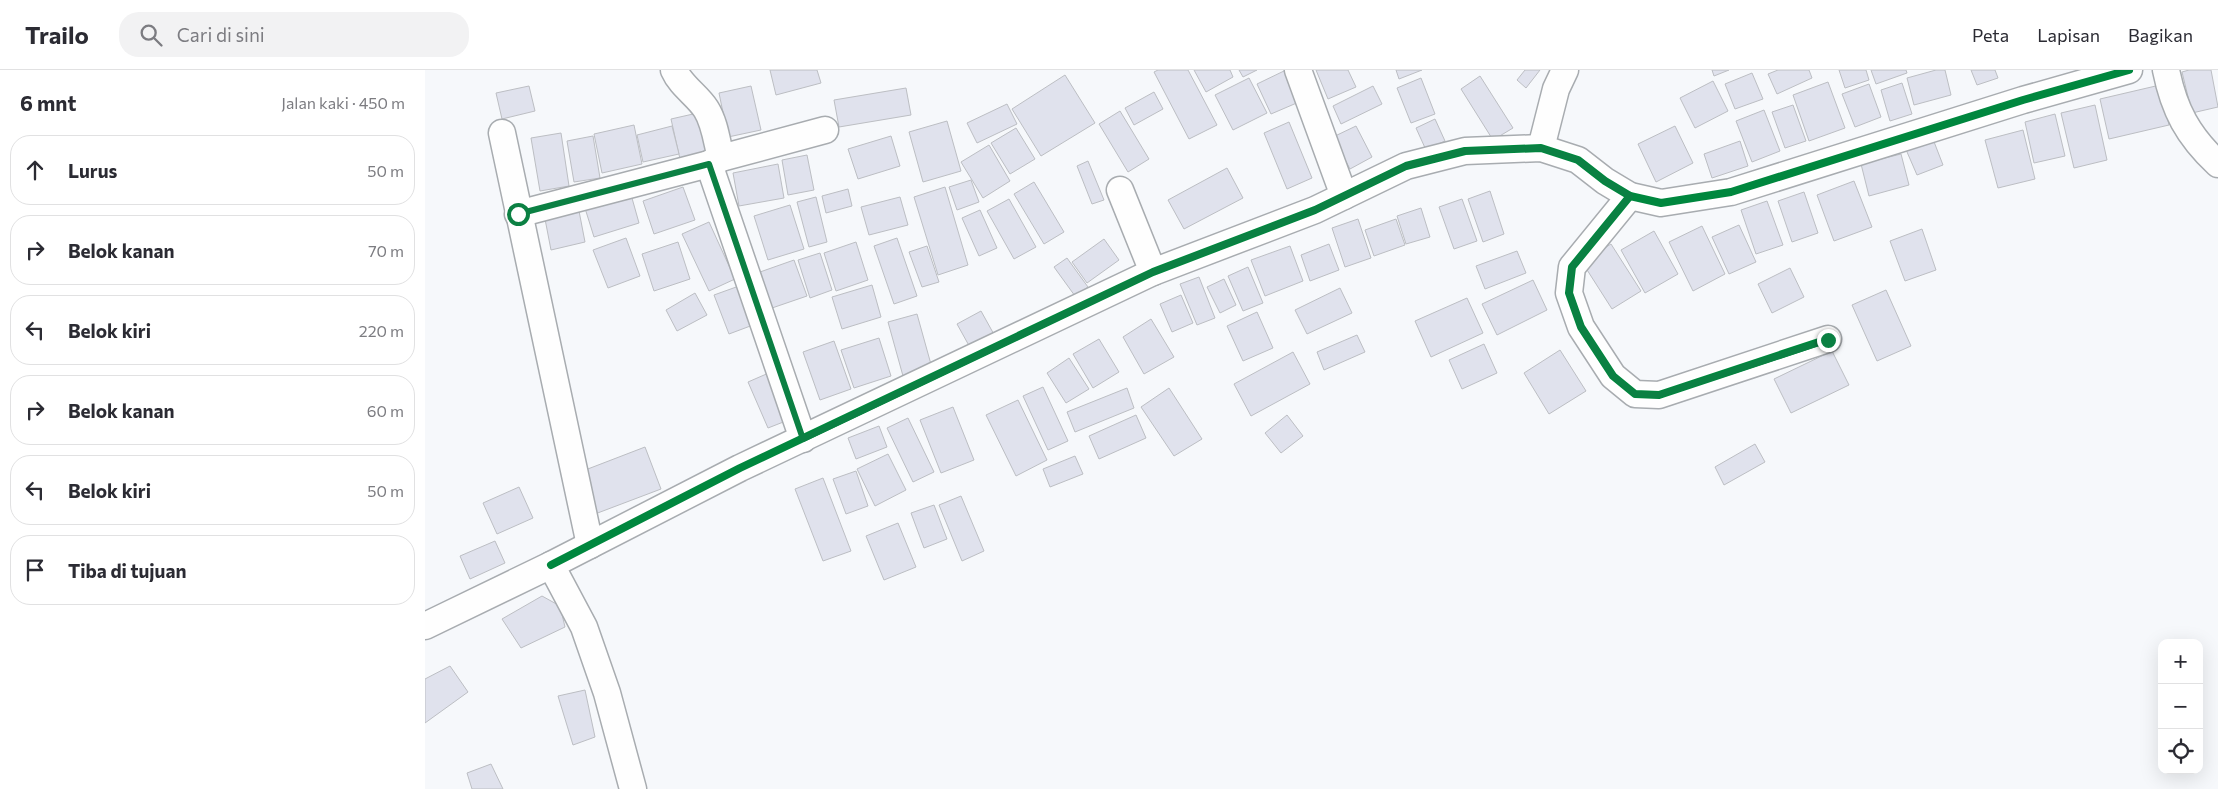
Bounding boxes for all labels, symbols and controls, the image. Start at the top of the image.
search box [119,12,469,57]
text: Trailo [25,20,89,49]
icon: search [137,21,165,49]
text: Cari di sini [177,23,265,46]
text: Peta [1972,24,2009,46]
text: Lapisan [2037,24,2100,46]
text: Bagikan [2128,24,2193,46]
text: 6 mnt [20,90,76,115]
text: Jalan kaki · 450 m [281,93,405,112]
icon: ahead [21,156,49,184]
text: Lurus [68,159,117,182]
text: 50 m [367,161,404,180]
route start [507,203,530,226]
icon: right [21,236,49,264]
text: Belok kanan [68,239,175,262]
text: 70 m [368,241,404,260]
icon: left [21,316,49,344]
text: Belok kiri [68,319,151,342]
text: 220 m [359,321,404,340]
route end [1817,329,1840,352]
icon: right [21,396,49,424]
text: Belok kanan [68,399,175,422]
text: 60 m [367,401,404,420]
icon: left [21,476,49,504]
text: Belok kiri [68,479,151,502]
text: 50 m [367,481,404,500]
icon: arrive [21,556,49,584]
text: Tiba di tujuan [68,559,186,582]
map controls [2158,639,2203,774]
button: + [2158,639,2203,684]
button: − [2158,684,2203,729]
button: locate [2158,729,2203,774]

